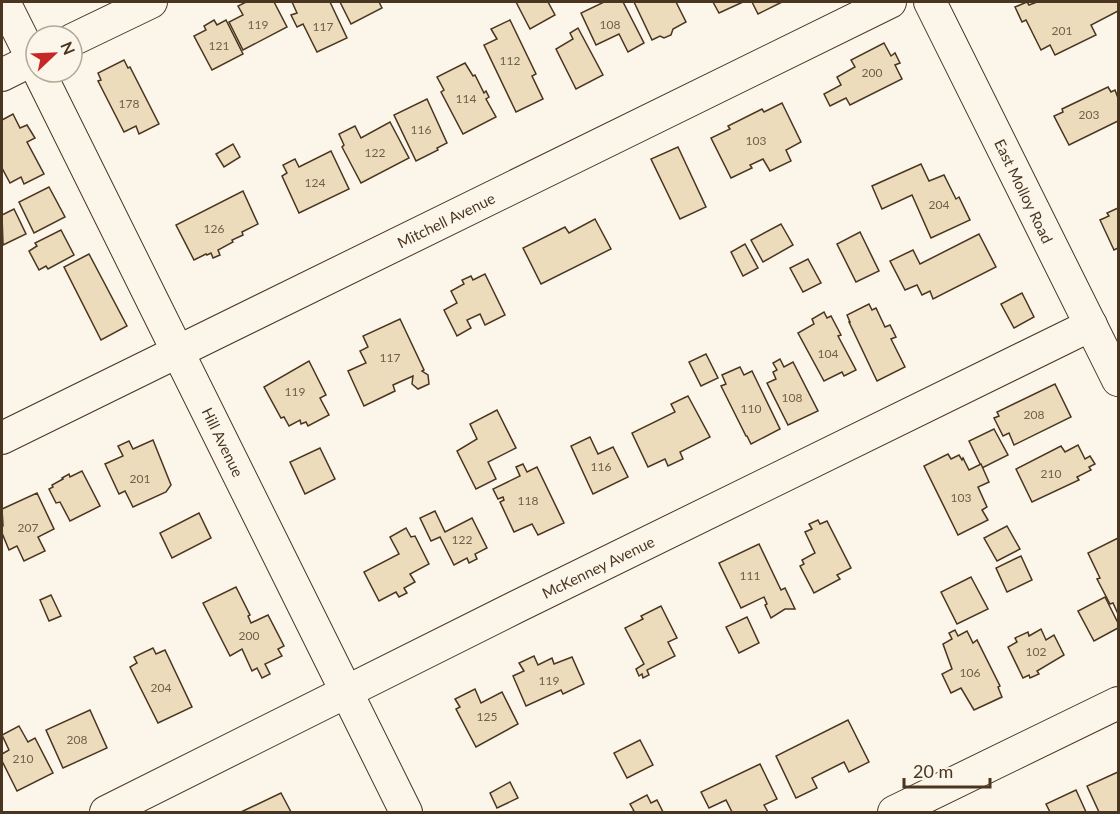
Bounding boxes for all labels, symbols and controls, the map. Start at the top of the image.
house number: 119 [248,17,268,32]
house number: 108 [600,17,620,32]
house number: 117 [313,19,333,34]
house number: 201 [1052,23,1072,38]
north arrow [24,24,84,84]
house number: 121 [209,38,229,53]
text: N [57,39,79,57]
house number: 112 [500,53,520,68]
house number: 200 [862,65,882,80]
house number: 114 [456,91,476,106]
house number: 178 [119,96,139,111]
house number: 203 [1079,107,1099,122]
house number: 116 [411,122,431,137]
house number: 103 [746,133,766,148]
street label: East Molloy Road [991,136,1057,246]
house number: 122 [365,145,385,160]
house number: 124 [305,175,325,190]
street label: Mitchell Avenue [394,189,498,251]
house number: 204 [929,197,949,212]
house number: 126 [204,221,224,236]
house number: 104 [818,346,838,361]
house number: 117 [380,350,400,365]
house number: 119 [285,384,305,399]
house number: 108 [782,390,802,405]
house number: 110 [741,401,761,416]
street label: Hill Avenue [198,404,248,480]
house number: 208 [1024,407,1044,422]
house number: 116 [591,459,611,474]
house number: 210 [1041,466,1061,481]
house number: 201 [130,471,150,486]
house number: 103 [951,490,971,505]
house number: 118 [518,493,538,508]
house number: 207 [18,520,38,535]
house number: 122 [452,532,472,547]
street label: McKenney Avenue [539,532,657,602]
house number: 111 [740,568,760,583]
house number: 200 [239,628,259,643]
house number: 102 [1026,644,1046,659]
house number: 106 [960,665,980,680]
house number: 119 [539,673,559,688]
house number: 204 [151,680,171,695]
house number: 125 [477,709,497,724]
house number: 208 [67,732,87,747]
house number: 210 [13,751,33,766]
scale bar [904,751,990,789]
text: 20 m [913,760,953,782]

